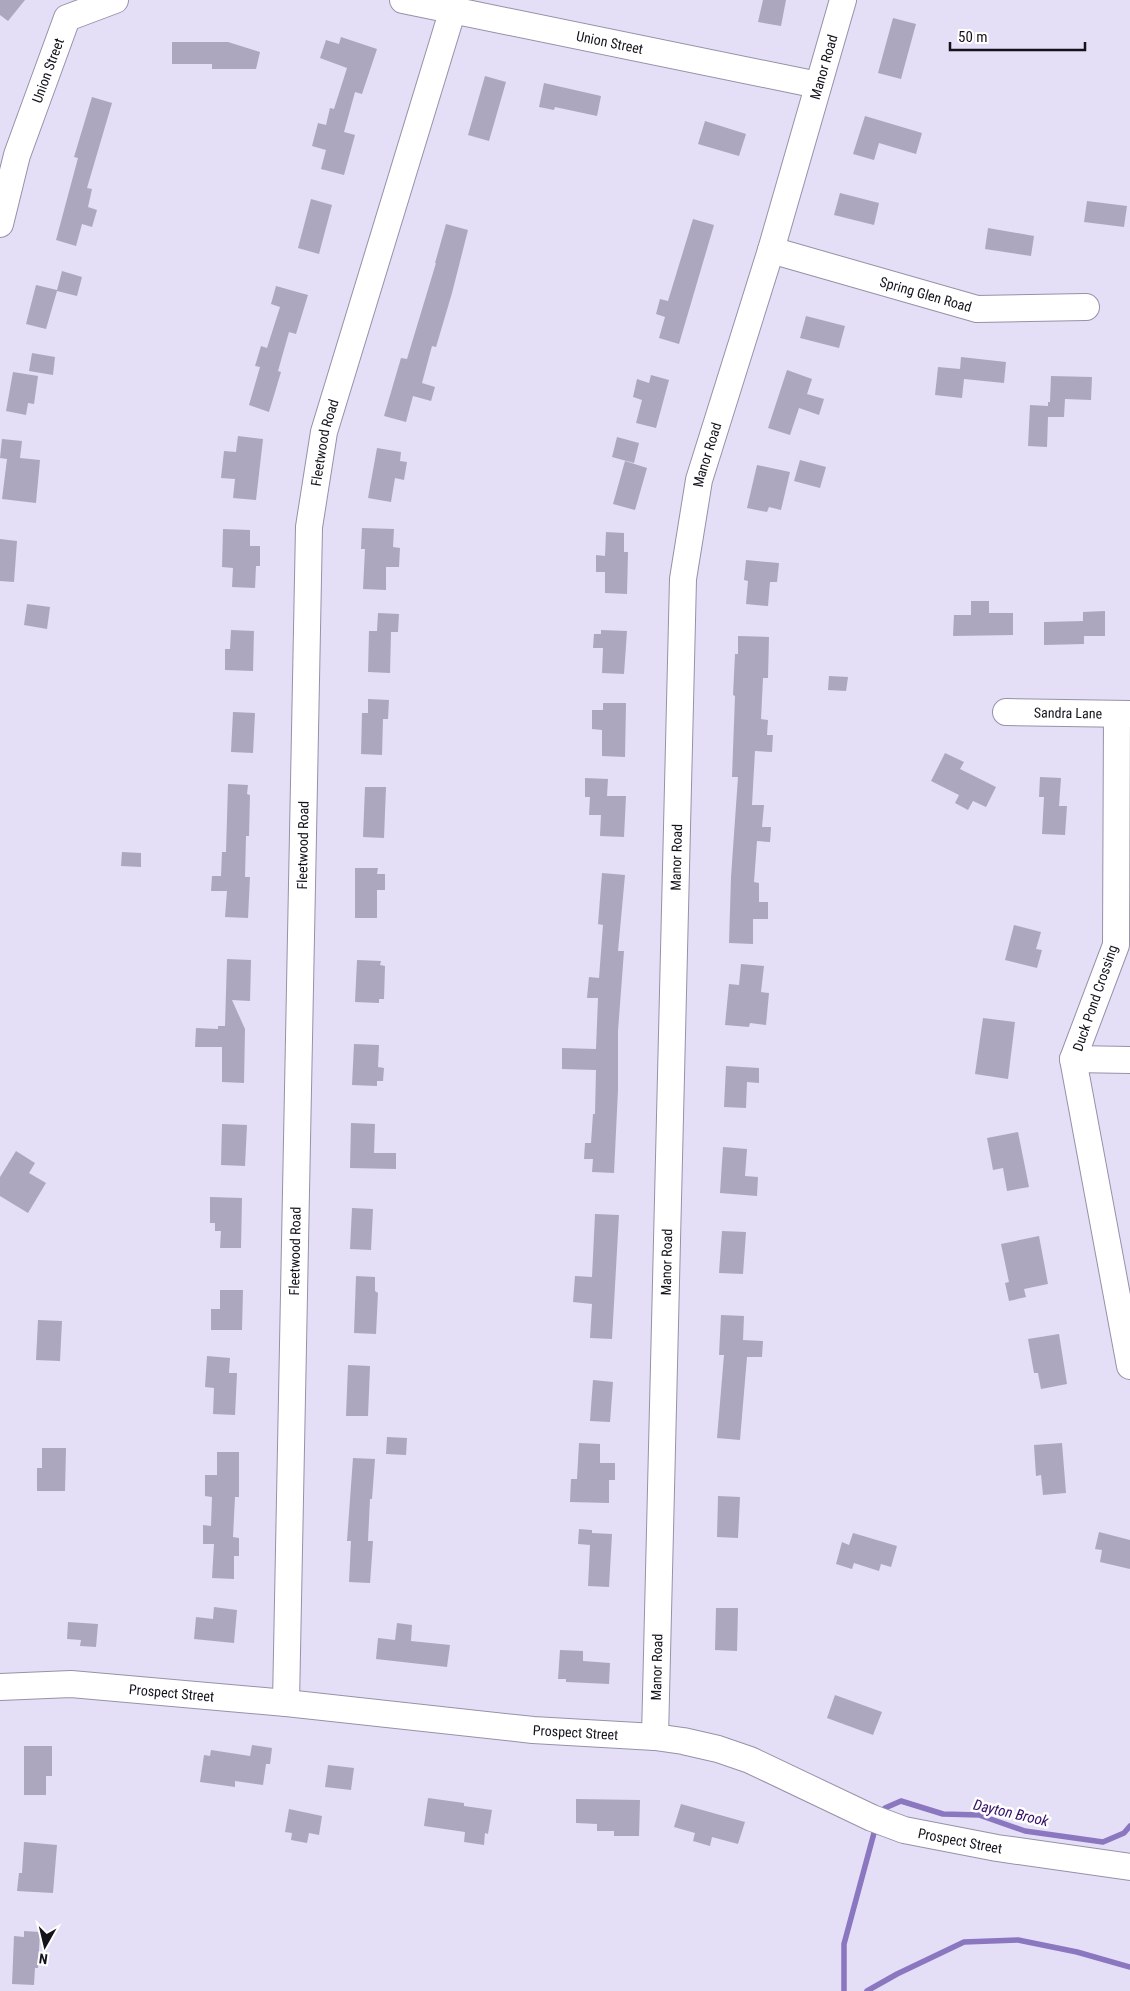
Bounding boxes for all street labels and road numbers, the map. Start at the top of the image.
street label: Union Street [575,28,645,57]
street label: Manor Road [807,33,841,101]
street label: Union Street [29,36,67,105]
street label: Spring Glen Road [878,274,974,315]
street label: Fleetwood Road [308,397,342,487]
street label: Manor Road [690,421,724,488]
street label: Sandra Lane [1034,704,1103,722]
street label: Fleetwood Road [294,801,312,890]
street label: Manor Road [667,824,685,891]
street label: Duck Pond Crossing [1069,943,1121,1053]
street label: Fleetwood Road [286,1207,304,1296]
street label: Manor Road [658,1229,675,1296]
street label: Manor Road [648,1633,665,1701]
street label: Prospect Street [128,1681,215,1705]
street label: Prospect Street [532,1722,619,1743]
street label: Prospect Street [917,1825,1003,1857]

